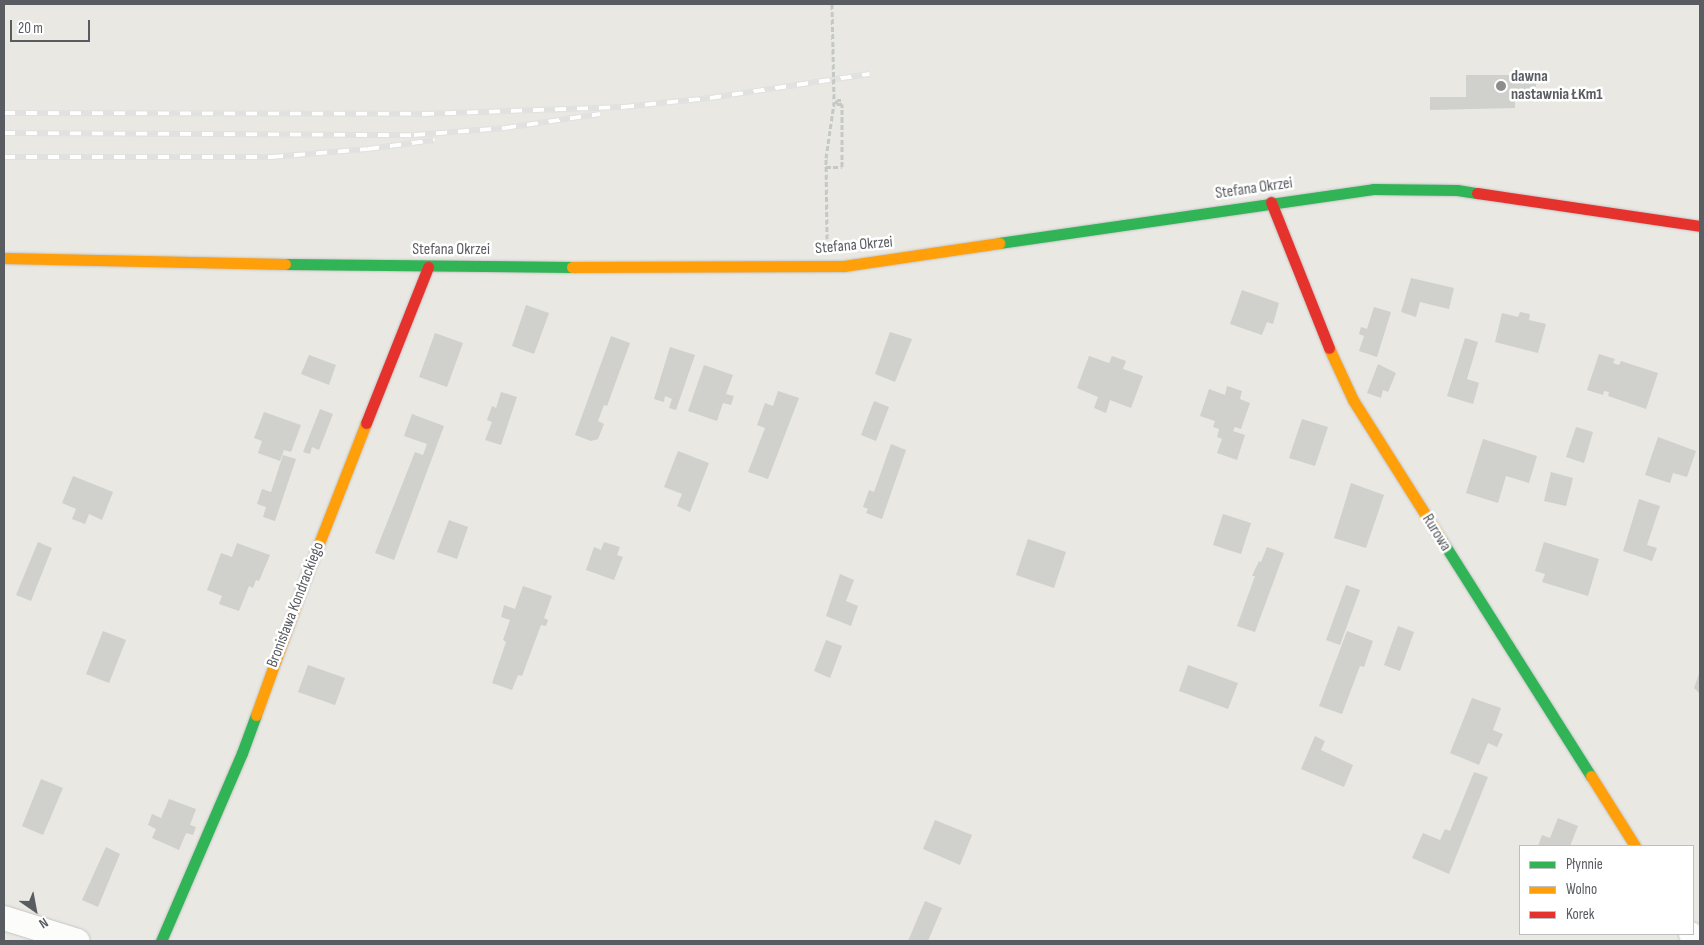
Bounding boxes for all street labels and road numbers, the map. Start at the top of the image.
street label: Stefana Okrzei [1214,174,1294,204]
street label: Stefana Okrzei [814,233,894,259]
street label: Stefana Okrzei [412,240,490,260]
street label: Rurowa [1417,511,1455,555]
street label: Bronisława Kondrackiego [263,540,329,670]

